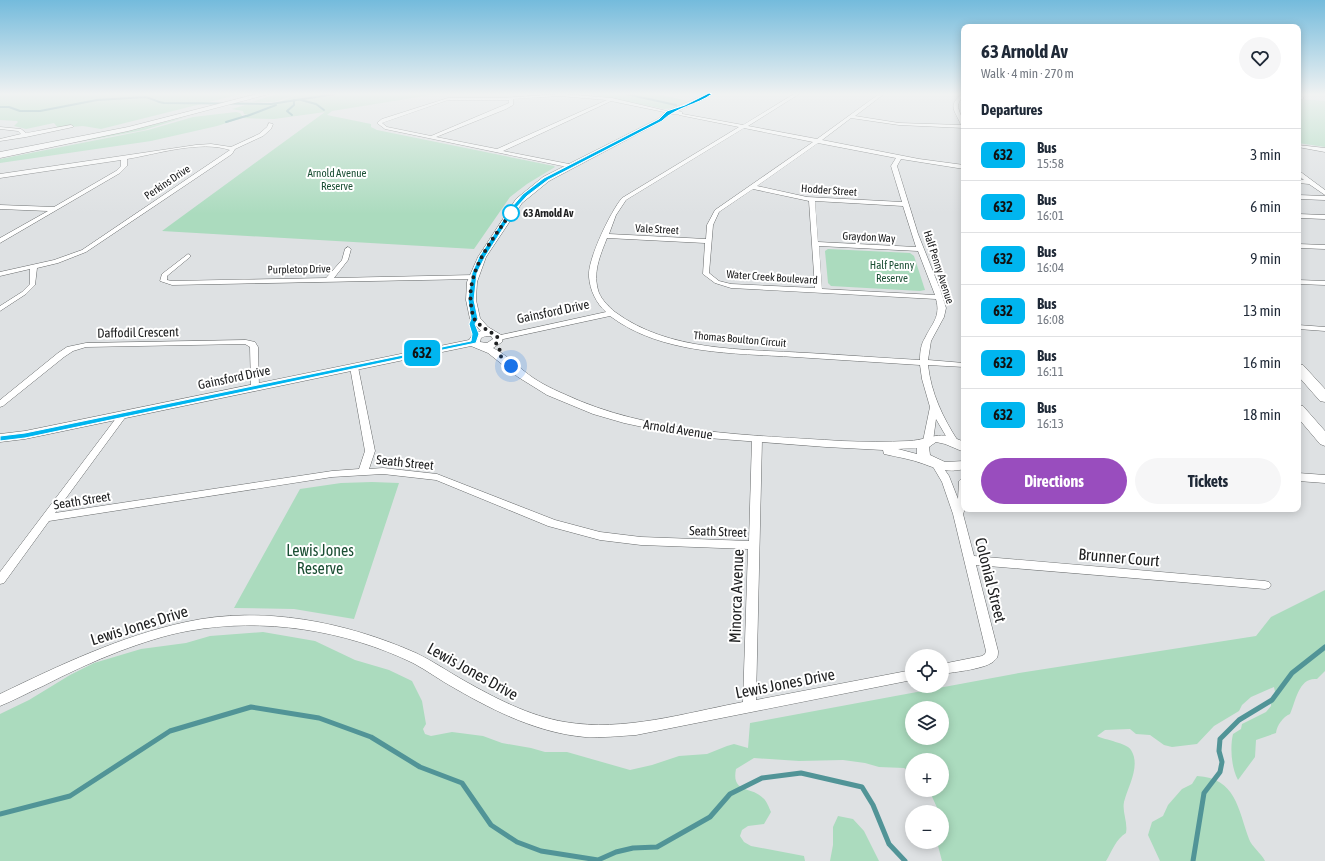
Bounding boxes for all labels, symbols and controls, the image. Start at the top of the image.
button: heart [1239,37,1281,79]
text: 63 Arnold Av [981,40,1068,62]
text: Walk · 4 min · 270 m [981,66,1074,81]
text: Departures [981,101,1043,118]
text: Bus [1037,139,1057,156]
text: 3 min [1250,146,1281,163]
text: 632 [993,147,1013,163]
text: 15:58 [1037,156,1064,171]
street label: Perkins Drive [142,162,192,202]
park label: Arnold Avenue Reserve [307,167,367,192]
street label: Hodder Street [801,182,857,198]
text: Bus [1037,191,1057,208]
text: 6 min [1250,198,1281,215]
text: 632 [993,199,1013,215]
marker: 63 Arnold Av [502,204,520,222]
place label: 63 Arnold Av [523,207,574,219]
text: 16:01 [1037,208,1064,223]
street label: Vale Street [635,222,679,236]
street label: Half Penny Avenue [921,229,957,305]
street label: Graydon Way [842,230,896,244]
text: Bus [1037,243,1057,260]
text: 9 min [1250,250,1281,267]
text: 632 [993,251,1013,267]
park label: Half Penny Reserve [870,259,915,284]
text: 16:04 [1037,260,1064,275]
street label: Purpletop Drive [267,262,331,276]
street label: Water Creek Boulevard [726,268,818,286]
text: Bus [1037,295,1057,312]
street label: Gainsford Drive [516,296,591,326]
text: 13 min [1243,302,1281,319]
text: 632 [993,303,1013,319]
text: 16:08 [1037,312,1064,327]
street label: Daffodil Crescent [97,324,179,341]
street label: Thomas Boulton Circuit [693,329,787,349]
line badge: 632 [399,340,445,366]
text: 632 [412,345,432,361]
text: Bus [1037,347,1057,364]
text: 16 min [1243,354,1281,371]
text: 632 [993,355,1013,371]
your location [501,356,521,376]
street label: Gainsford Drive [197,362,272,392]
text: 16:11 [1037,364,1064,379]
text: Bus [1037,399,1057,416]
text: 18 min [1243,406,1281,423]
text: 632 [993,407,1013,423]
text: 16:13 [1037,416,1064,431]
street label: Arnold Avenue [642,417,714,442]
street label: Seath Street [375,452,435,473]
button: Directions [981,458,1127,504]
button: Tickets [1135,458,1281,504]
street label: Seath Street [52,489,112,512]
street label: Seath Street [689,523,747,540]
street label: Colonial Street [972,536,1010,625]
park label: Lewis Jones Reserve [286,541,354,577]
street label: Brunner Court [1078,544,1161,570]
street label: Minorca Avenue [725,549,747,643]
street label: Lewis Jones Drive [88,602,190,648]
street label: Lewis Jones Drive [424,639,522,703]
map controls [905,649,949,849]
button: locate [905,649,949,693]
street label: Lewis Jones Drive [734,665,836,701]
button: layers [905,701,949,745]
button: + [905,753,949,797]
button: − [905,805,949,849]

